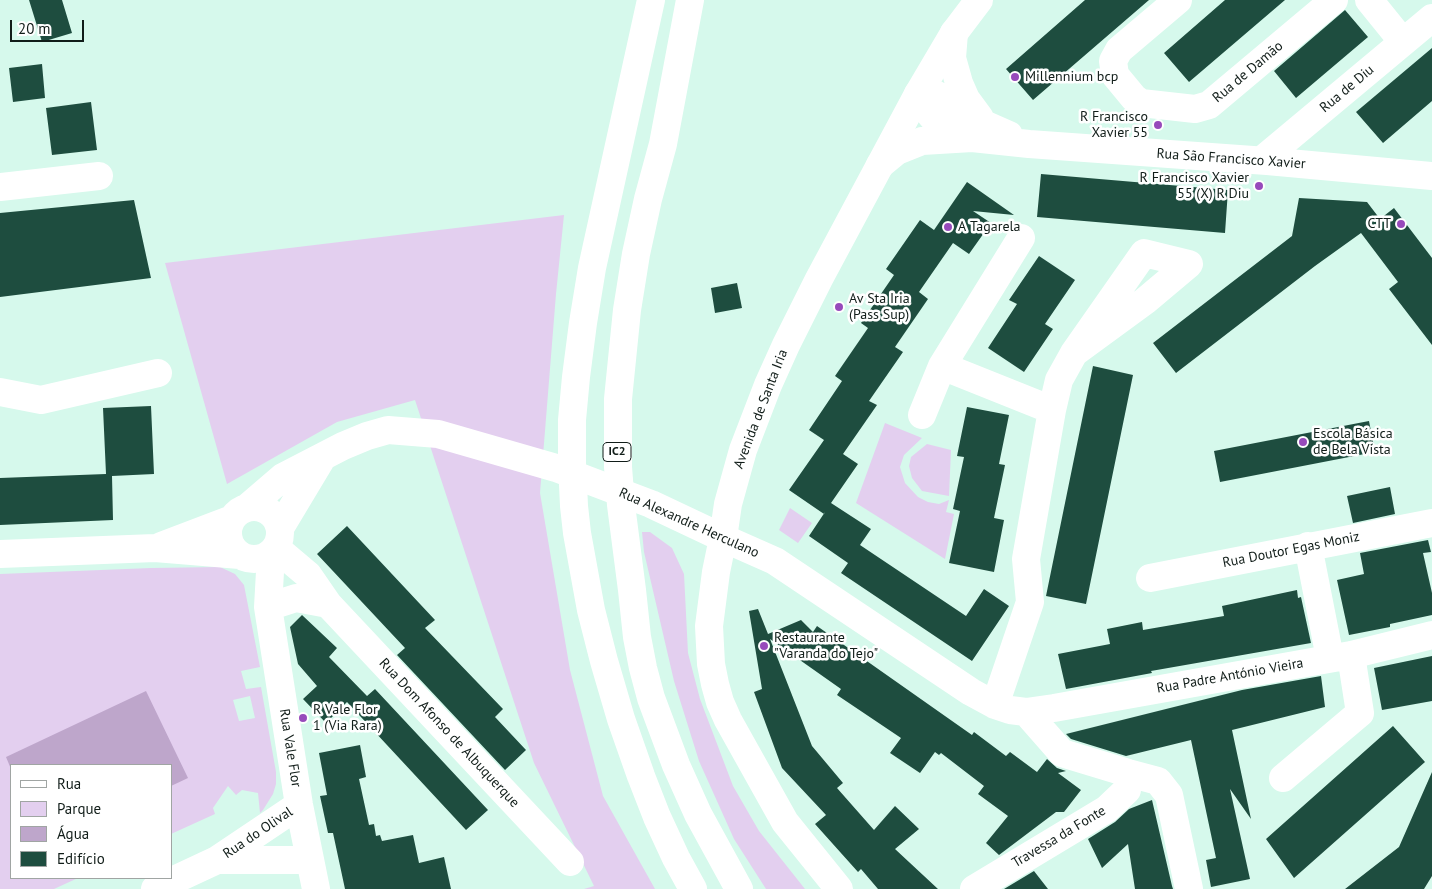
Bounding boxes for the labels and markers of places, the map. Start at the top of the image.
place label: Millennium bcp [1025,69,1118,85]
marker: Millennium bcp [1009,71,1021,83]
place label: R Francisco Xavier 55 [1080,109,1148,142]
marker: R Francisco Xavier 55 [1152,119,1164,131]
place label: R Francisco Xavier 55 (X) R Diu [1140,170,1249,202]
marker: R Francisco Xavier 55 (X) R Diu [1253,180,1265,192]
place label: CTT [1368,216,1391,232]
marker: CTT [1395,218,1407,230]
place label: A Tagarela [958,219,1021,235]
marker: A Tagarela [942,221,954,233]
place label: Av Sta Iria (Pass Sup) [849,291,910,324]
marker: Av Sta Iria (Pass Sup) [833,301,845,313]
place label: Escola Básica de Bela Vista [1313,426,1393,458]
marker: Escola Básica de Bela Vista [1297,436,1309,448]
place label: Restaurante "Varanda do Tejo" [774,630,878,662]
marker: Restaurante "Varanda do Tejo" [758,640,770,652]
place label: R Vale Flor 1 (Via Rara) [313,702,382,734]
marker: R Vale Flor 1 (Via Rara) [297,712,309,724]

